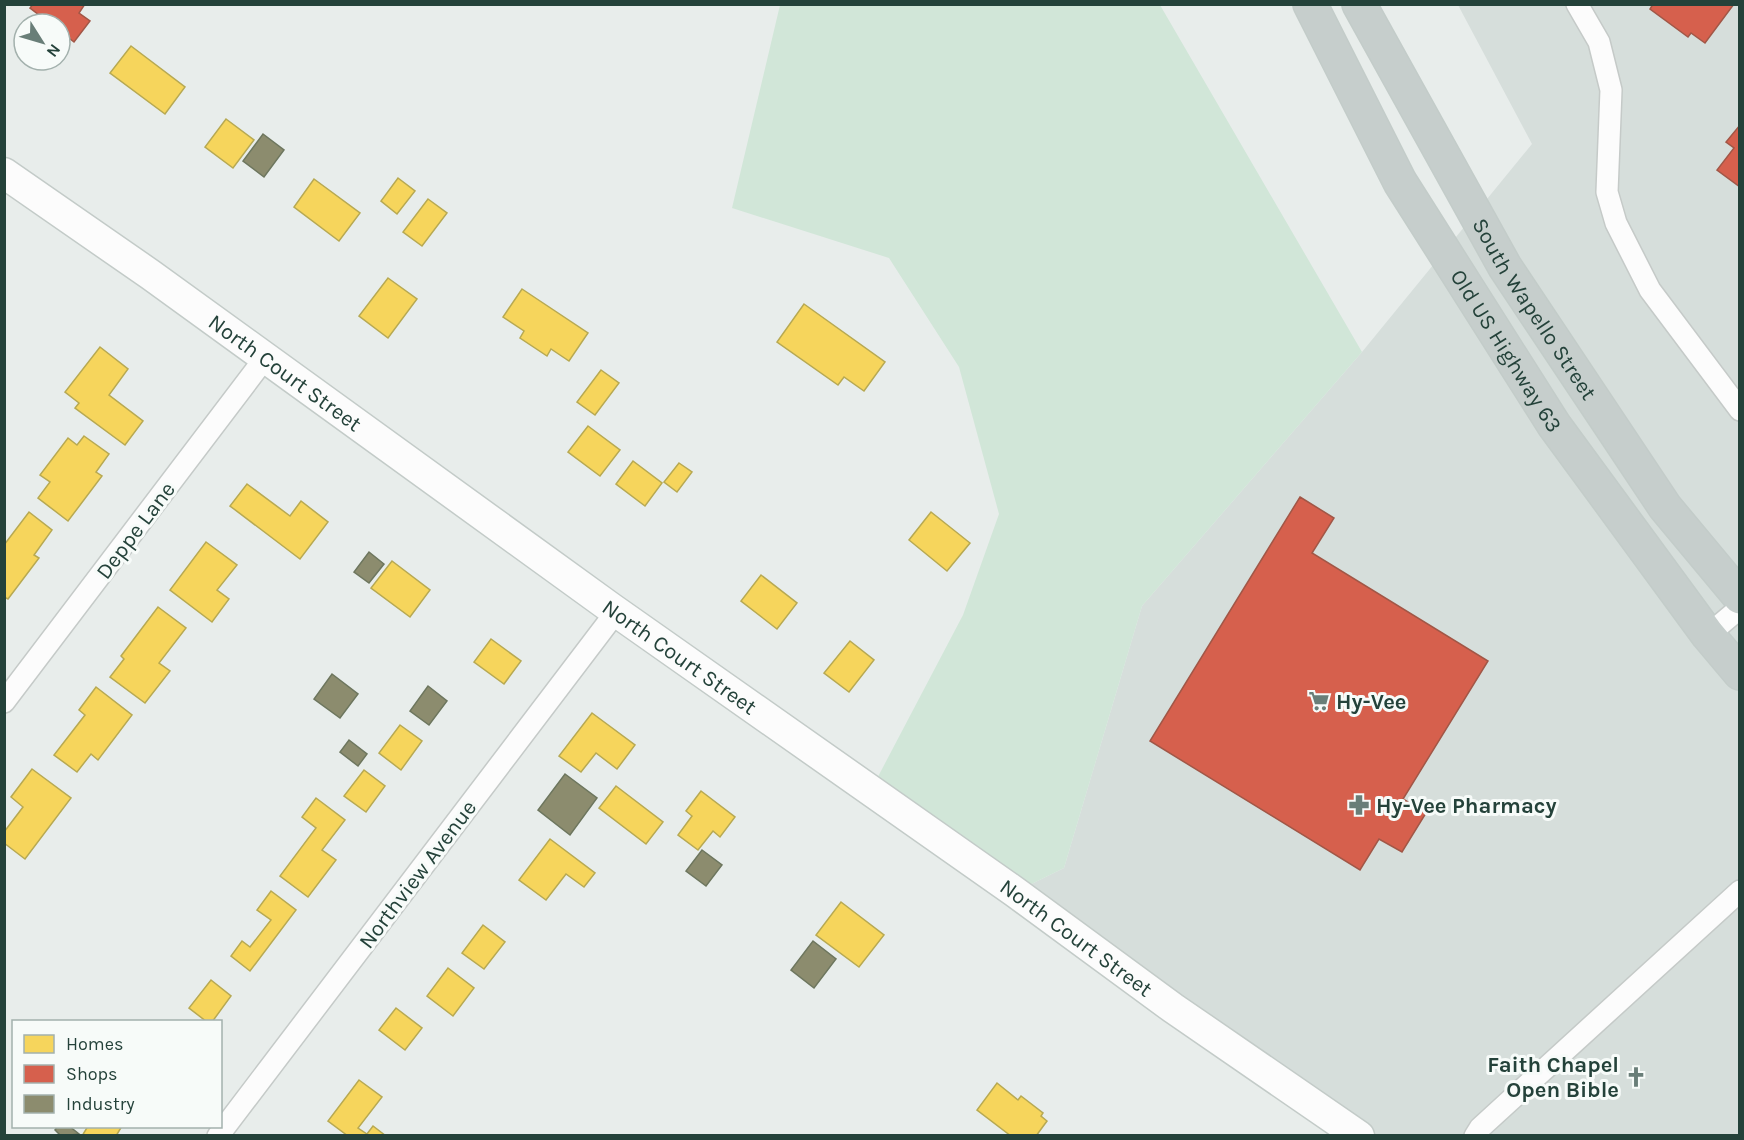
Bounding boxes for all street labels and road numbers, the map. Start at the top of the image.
street label: South Wapello Street [1466,214,1602,405]
street label: Old US Highway 63 [1445,265,1567,437]
street label: North Court Street [203,309,367,437]
street label: Deppe Lane [91,477,181,584]
street label: North Court Street [597,594,761,720]
street label: Northview Avenue [354,795,482,954]
street label: North Court Street [995,874,1157,1003]

